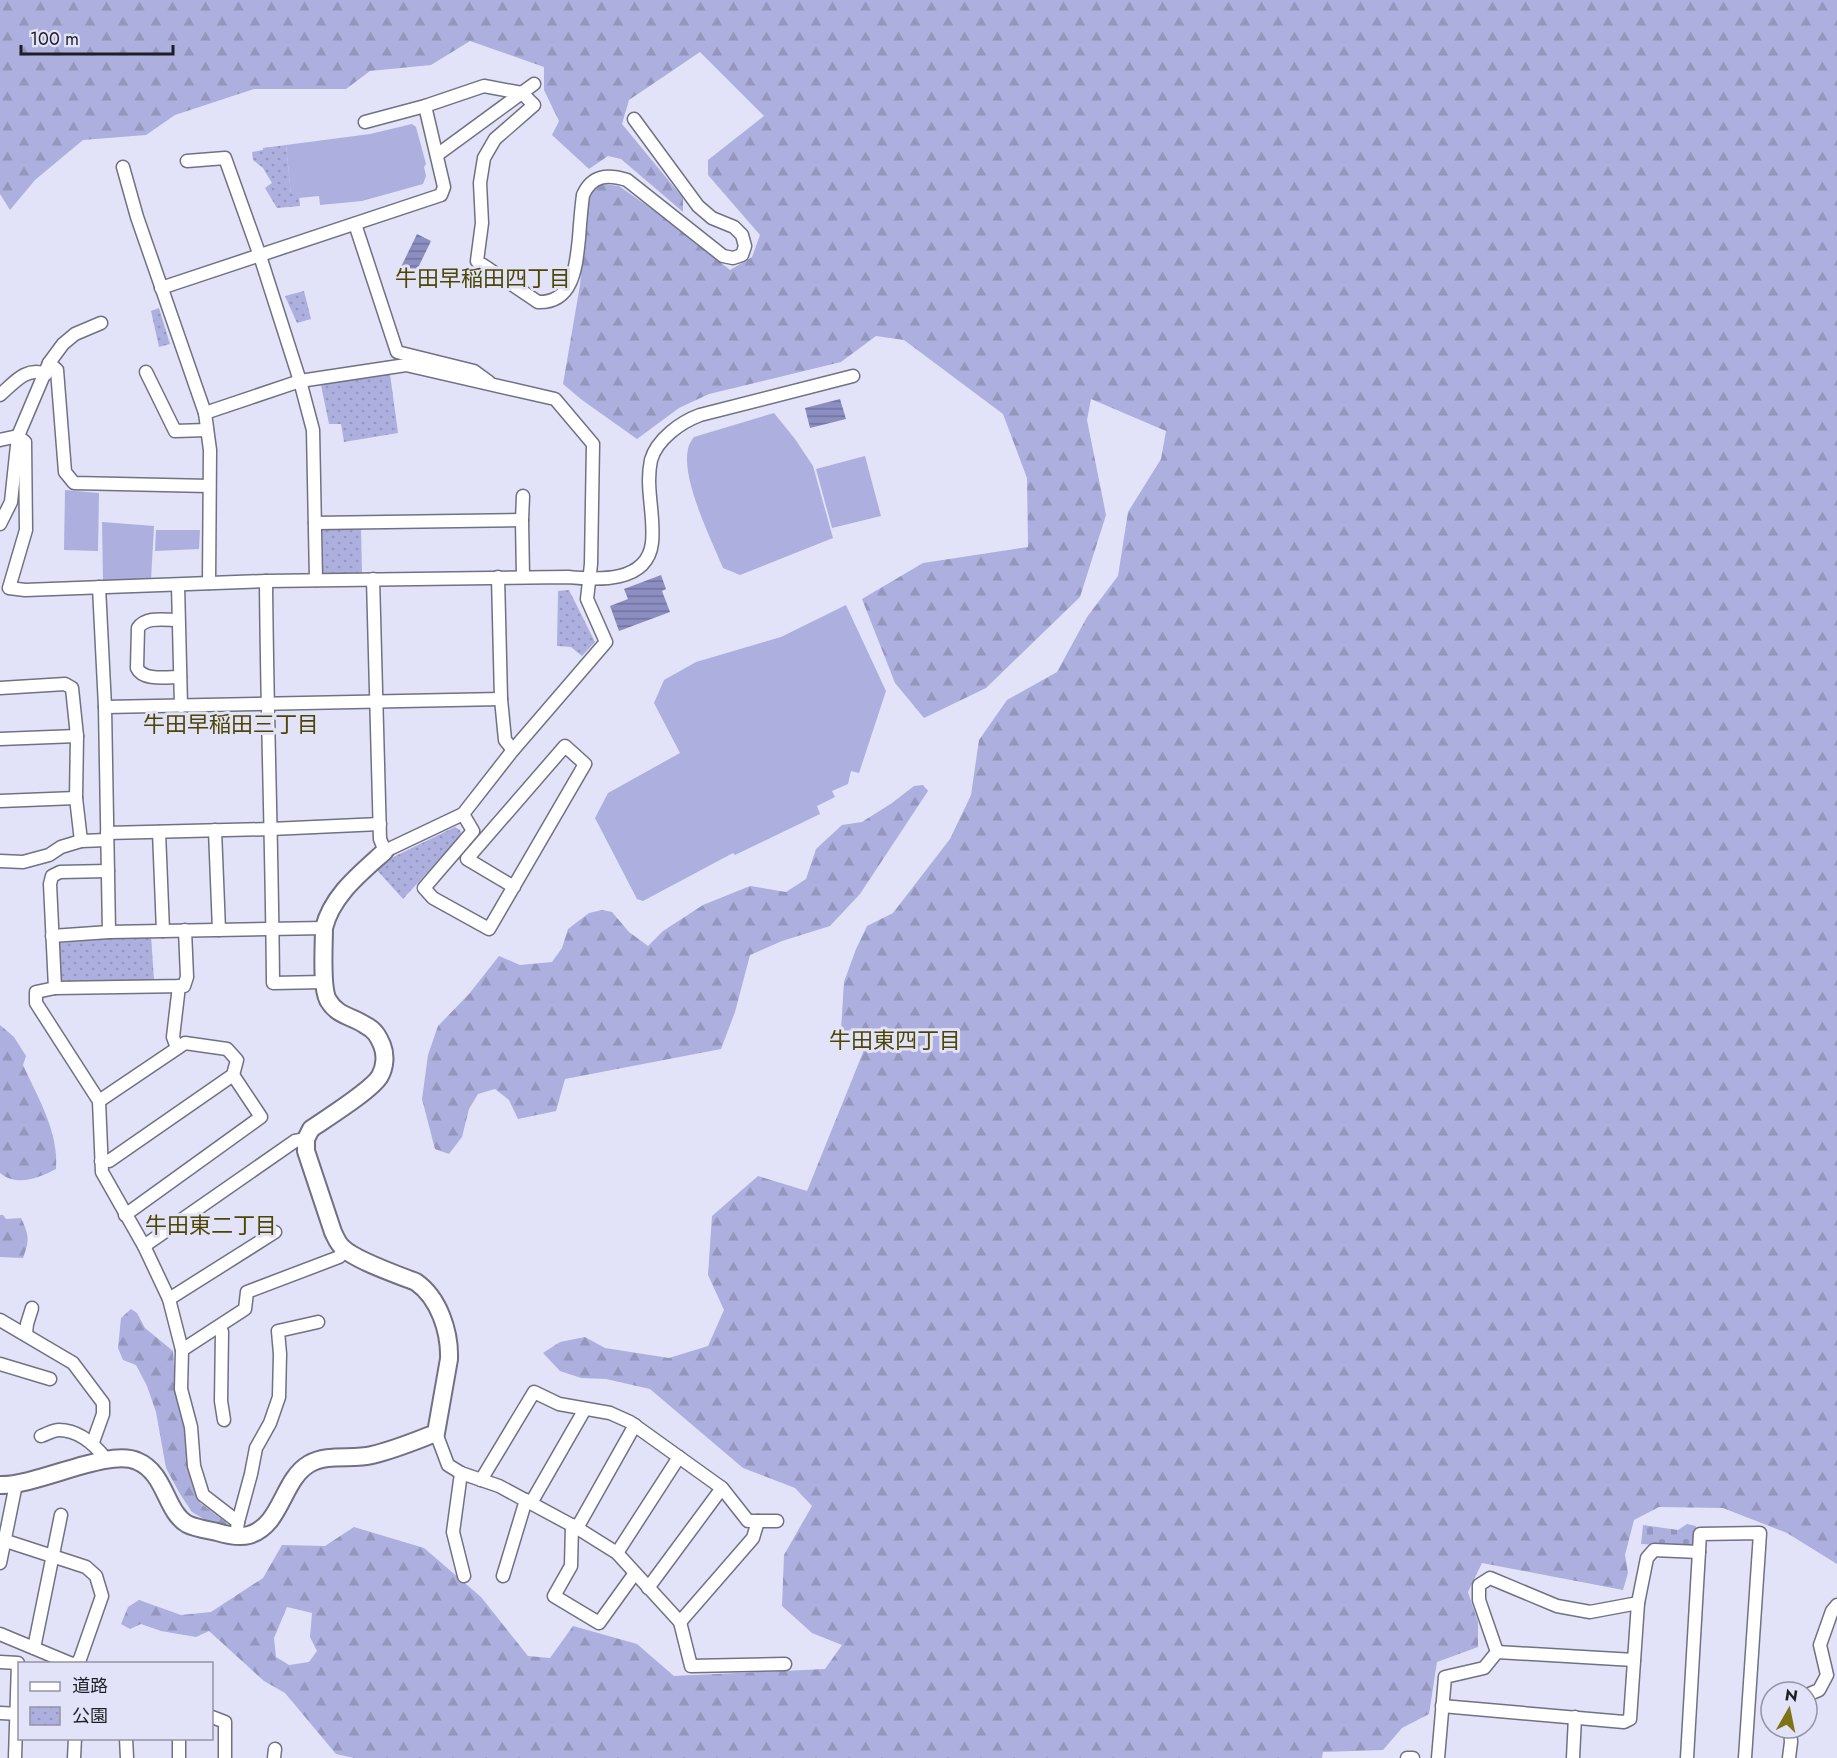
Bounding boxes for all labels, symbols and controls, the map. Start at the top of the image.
scale bar [21,18,172,56]
text: 100 m [30,26,79,52]
district label: 牛田早稲田四丁目 [395,262,571,294]
district label: 牛田早稲田三丁目 [143,708,319,740]
district label: 牛田東四丁目 [829,1024,961,1056]
district label: 牛田東二丁目 [145,1209,277,1241]
legend [18,1662,213,1740]
text: 道路 [72,1673,108,1699]
north arrow [1759,1680,1819,1740]
text: N [1783,1683,1799,1708]
text: 公園 [72,1703,108,1729]

